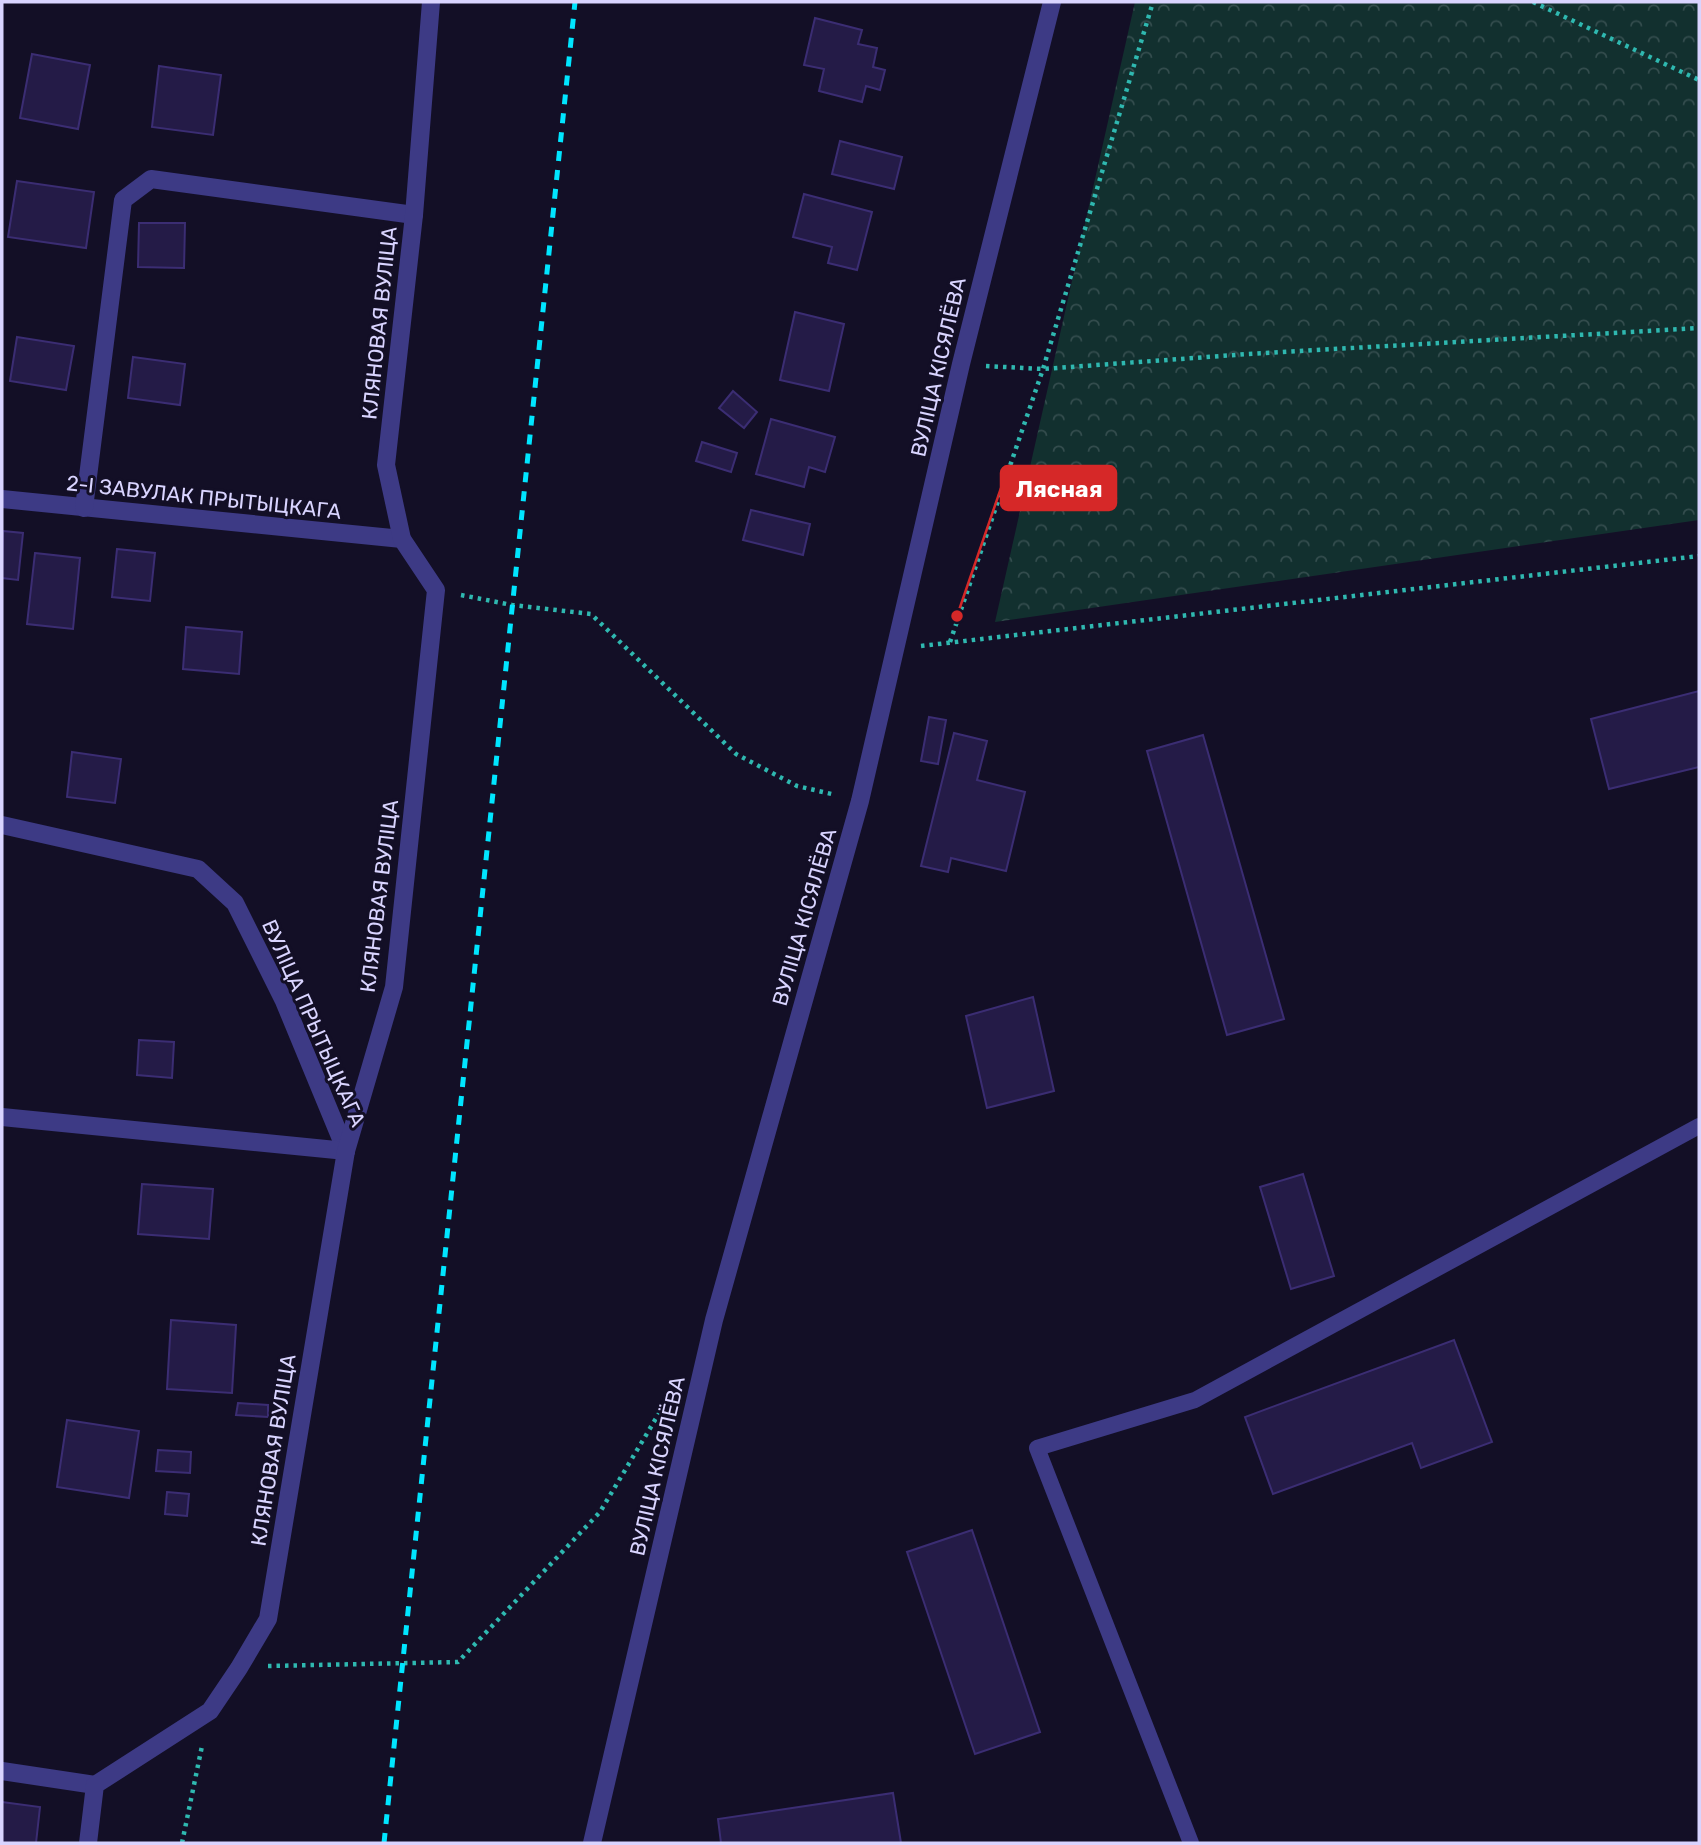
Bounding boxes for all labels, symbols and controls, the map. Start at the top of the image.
street label: КЛЯНОВАЯ ВУЛІЦА [356,225,402,421]
street label: ВУЛІЦА КІСЯЛЁВА [905,275,971,459]
callout: Лясная [1001,466,1116,510]
street label: 2-І ЗАВУЛАК ПРЫТЫЦКАГА [65,470,343,524]
text: Лясная [1015,475,1103,503]
street label: КЛЯНОВАЯ ВУЛІЦА [355,798,403,994]
street label: ВУЛІЦА КІСЯЛЁВА [767,825,841,1009]
street label: ВУЛІЦА ПРЫТЫЦКАГА [257,916,371,1130]
street label: КЛЯНОВАЯ ВУЛІЦА [245,1352,301,1548]
street label: ВУЛІЦА КІСЯЛЁВА [624,1374,690,1558]

